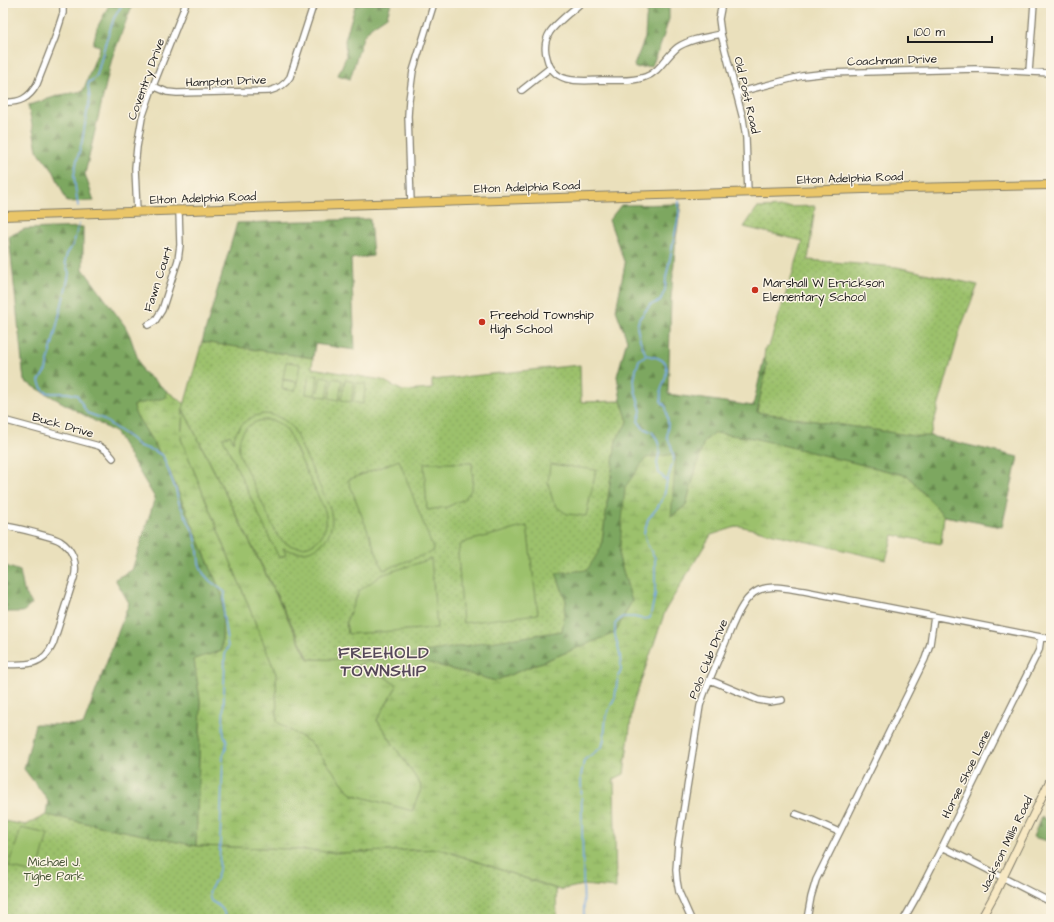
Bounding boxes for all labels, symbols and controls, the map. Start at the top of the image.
scale bar [908,18,992,44]
text: 100 m [914,24,945,41]
street label: Coventry Drive [124,35,170,123]
street label: Coachman Drive [847,50,938,71]
street label: Old Post Road [729,55,764,135]
street label: Hampton Drive [185,72,267,91]
street label: Elton Adelphia Road [796,168,904,189]
street label: Elton Adelphia Road [473,177,581,198]
street label: Elton Adelphia Road [149,188,257,209]
street label: Fawn Court [140,244,177,314]
place label: Marshall W Errickson Elementary School [763,275,884,307]
marker: Marshall W Errickson Elementary School [750,285,760,295]
place label: Freehold Township High School [490,307,594,339]
marker: Freehold Township High School [477,317,487,327]
street label: Buck Drive [30,409,96,443]
street label: Polo Club Drive [685,616,732,702]
district label: FREEHOLD TOWNSHIP [338,642,430,682]
street label: Horse Shoe Lane [938,727,995,821]
street label: Jackson Mills Road [976,793,1037,895]
park label: Michael J. Tighe Park [24,854,85,886]

